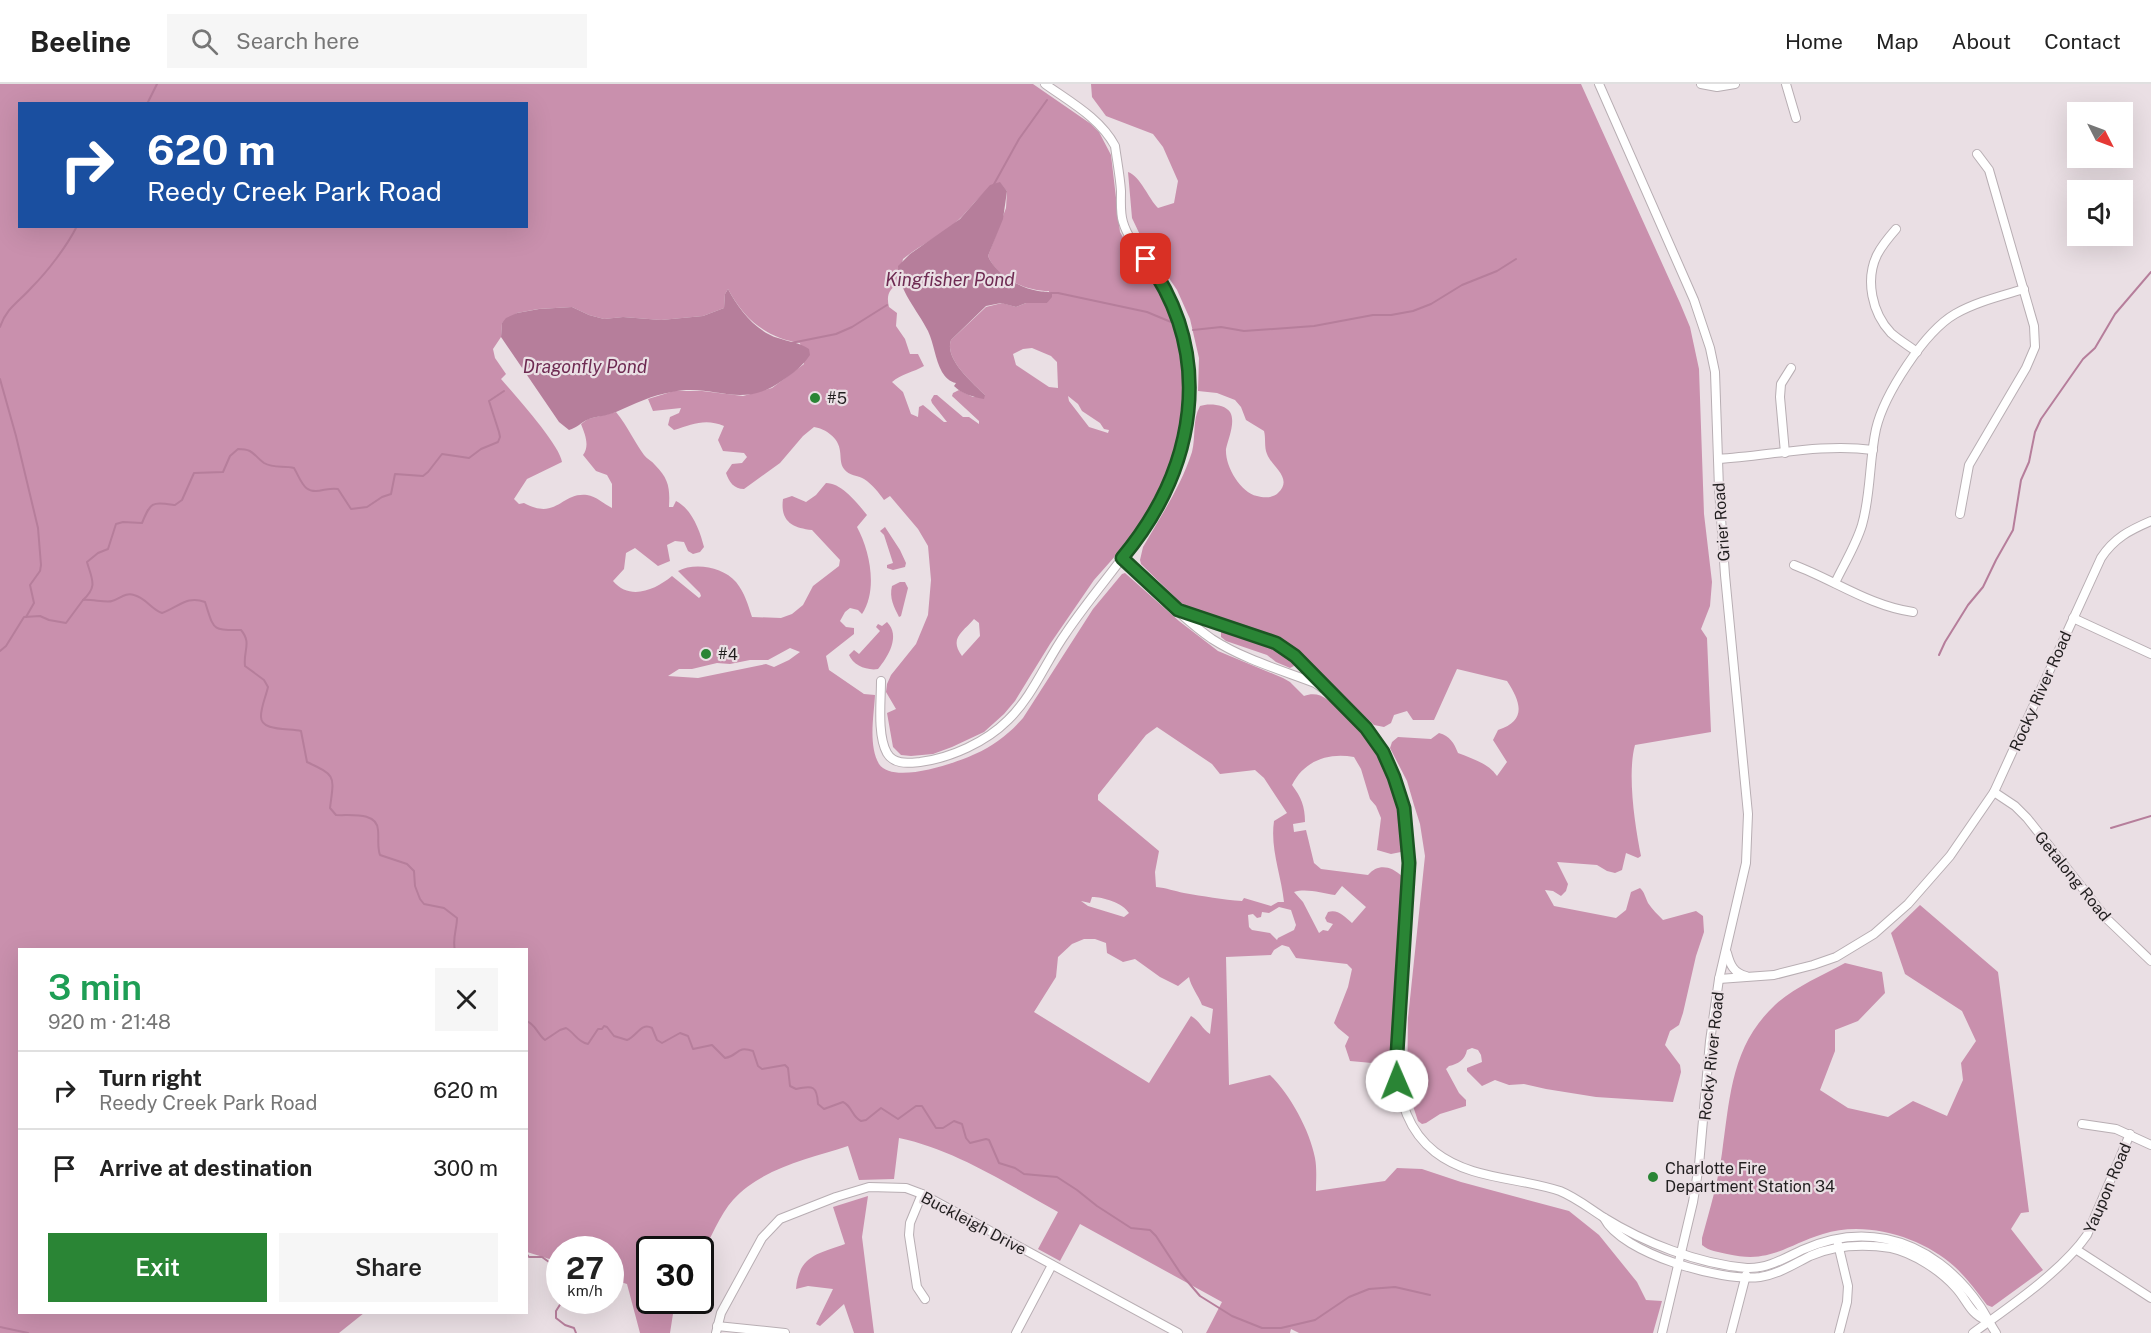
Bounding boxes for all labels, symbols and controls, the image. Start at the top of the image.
search box [167,14,587,68]
text: Beeline [30,25,131,58]
icon: search [188,25,221,58]
text: Search here [236,28,360,54]
text: Home [1785,29,1843,54]
text: Map [1876,29,1919,54]
text: About [1952,29,2011,54]
text: Contact [2044,29,2121,54]
north arrow [2067,102,2133,168]
map controls [2067,102,2133,246]
text: 620 m [147,125,276,174]
icon: right [48,126,126,204]
text: Reedy Creek Park Road [147,175,442,207]
button: sound [2067,180,2133,246]
pin [1120,233,1171,284]
icon: arrive [1129,242,1162,275]
water label: Kingfisher Pond [885,269,1015,290]
water label: Dragonfly Pond [523,356,648,377]
place label: #5 [827,389,847,408]
marker: #5 [808,391,822,405]
street label: Grier Road [1709,482,1734,562]
street label: Rocky River Road [2005,628,2075,754]
place label: #4 [718,645,738,664]
marker: #4 [699,647,713,661]
street label: Getalong Road [2031,828,2115,925]
text: 3 min [48,966,142,1008]
button: close [435,968,498,1031]
street label: Rocky River Road [1695,991,1728,1121]
text: 920 m · 21:48 [48,1010,171,1034]
position arrow [1365,1049,1429,1113]
text: Turn right [99,1065,202,1091]
icon: right [48,1074,81,1107]
text: 620 m [433,1077,498,1103]
text: Reedy Creek Park Road [99,1091,317,1115]
street label: Yaupon Road [2080,1140,2135,1236]
icon: arrive [48,1152,81,1185]
text: Arrive at destination [99,1155,312,1181]
text: 300 m [433,1155,498,1181]
place label: Charlotte Fire Department Station 34 [1665,1159,1835,1196]
marker: Charlotte Fire Department Station 34 [1646,1170,1660,1184]
street label: Buckleigh Drive [918,1188,1030,1259]
button: Exit [48,1233,267,1302]
button: Share [279,1233,498,1302]
speed limit sign: 30 [636,1236,714,1314]
text: 27 [566,1250,604,1286]
text: km/h [567,1282,603,1299]

